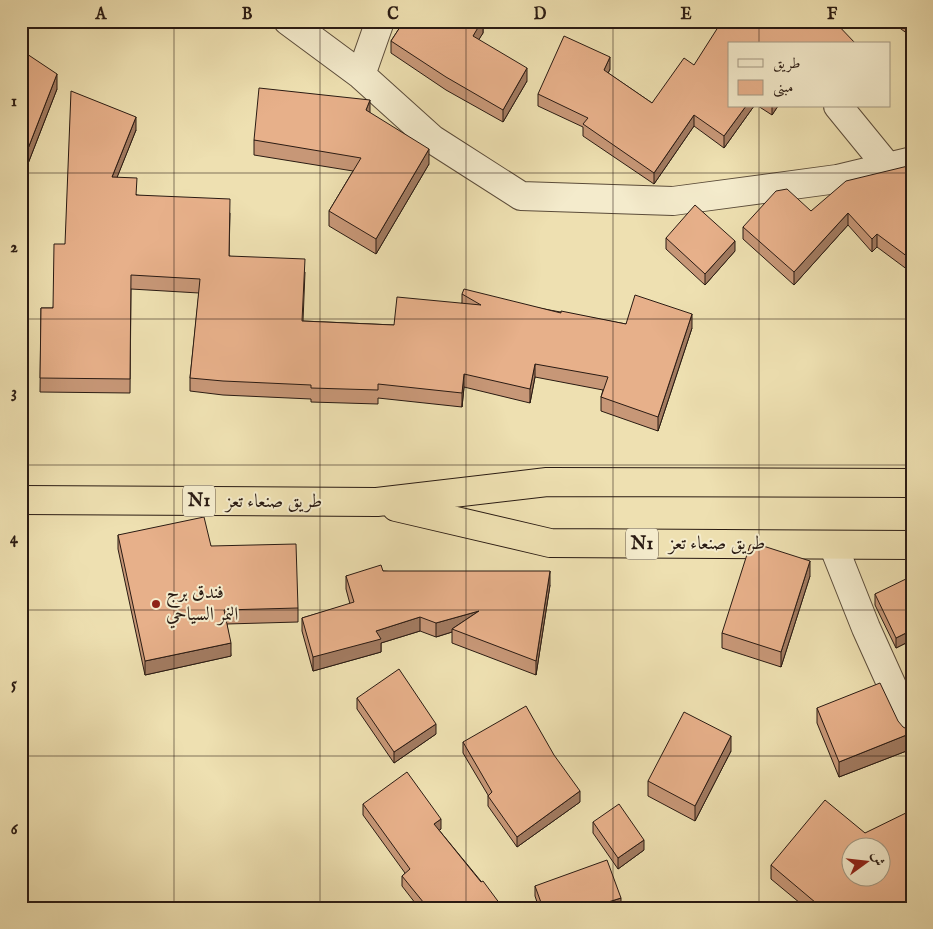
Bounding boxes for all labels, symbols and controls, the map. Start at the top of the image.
text: A [95,5,108,25]
text: B [242,5,253,25]
text: C [387,5,399,25]
text: D [534,5,547,25]
text: E [680,5,692,25]
text: F [827,5,838,25]
legend [728,42,890,108]
text: طريق [773,54,800,73]
text: مبنى [773,78,793,98]
text: 1 [11,92,17,112]
text: 2 [10,238,18,258]
text: 3 [11,383,17,403]
road number: N1 [183,486,215,516]
street label: طريق صنعاء تعز [224,490,322,514]
road number: N1 [626,528,658,560]
text: 4 [10,529,19,549]
street label: طريق صنعاء تعز [667,532,765,556]
place label: فندق برج النمر السياحي [166,581,238,629]
marker: فندق برج النمر السياحي [150,598,162,610]
text: 5 [11,675,17,695]
text: 6 [11,820,19,840]
north arrow [840,836,890,886]
text: ش [867,850,888,868]

